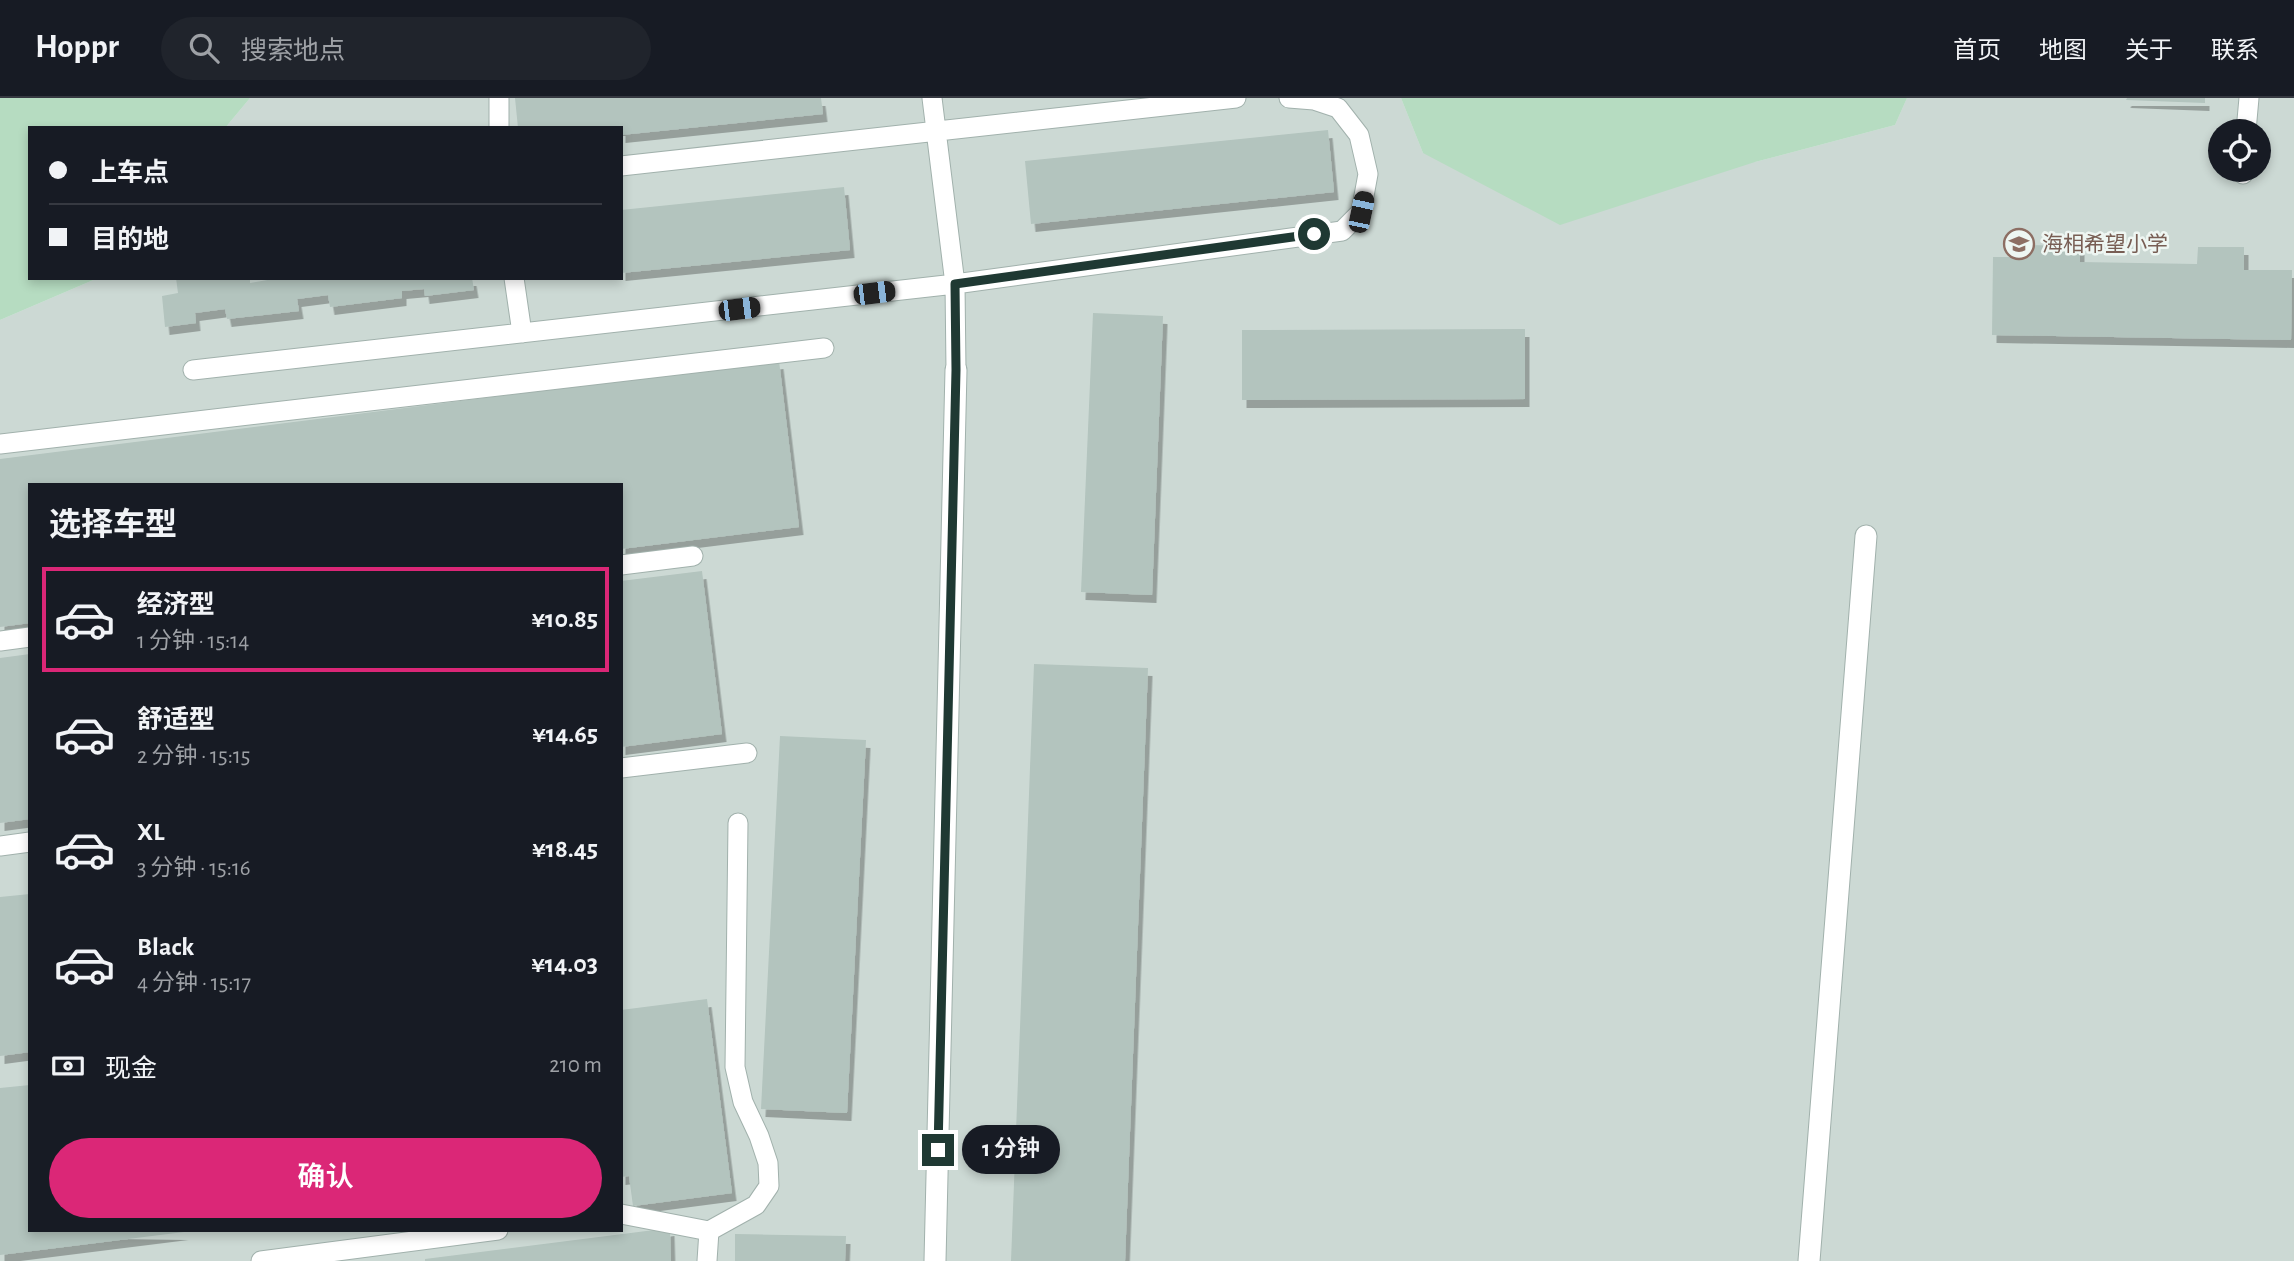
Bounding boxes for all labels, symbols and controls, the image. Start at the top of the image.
search box [161,17,651,80]
icon: search [185,29,223,67]
text: Hoppr [35,31,119,64]
text: 搜索地点 [241,38,345,64]
text: 首页 [1953,39,2001,63]
text: 地图 [2039,39,2087,63]
text: 关于 [2125,39,2173,63]
text: 联系 [2211,39,2259,63]
map controls [2208,119,2271,182]
button: locate [2208,119,2271,182]
text: 上车点 [91,160,169,186]
car [1347,189,1376,235]
route start [1298,218,1330,250]
text: 目的地 [91,227,169,253]
school or university icon: 海相希望小学 [2002,227,2036,261]
place label: 海相希望小学 [2042,233,2168,255]
car [852,280,897,306]
car [717,296,762,322]
text: 选择车型 [49,509,177,541]
icon: car [53,588,116,651]
text: 经济型 [137,592,215,618]
text: ¥10.85 [531,606,598,632]
text: 1 分钟 · 15:14 [137,630,249,653]
icon: car [53,703,116,766]
text: 舒适型 [137,707,215,733]
text: ¥14.65 [532,721,598,747]
text: 2 分钟 · 15:15 [137,745,250,768]
icon: car [53,818,116,881]
text: XL [137,819,164,845]
text: ¥18.45 [532,836,598,862]
text: 3 分钟 · 15:16 [137,857,251,880]
icon: car [53,933,116,996]
text: Black [137,934,194,960]
text: ¥14.03 [531,951,598,977]
text: 4 分钟 · 15:17 [137,972,251,995]
icon: cash [49,1047,87,1085]
text: 210 m [549,1054,602,1077]
text: 现金 [105,1056,157,1082]
callout: 1 分钟 [962,1126,1060,1174]
route end [922,1134,954,1166]
button: 确认 [49,1138,602,1218]
text: 1 分钟 [982,1138,1040,1161]

